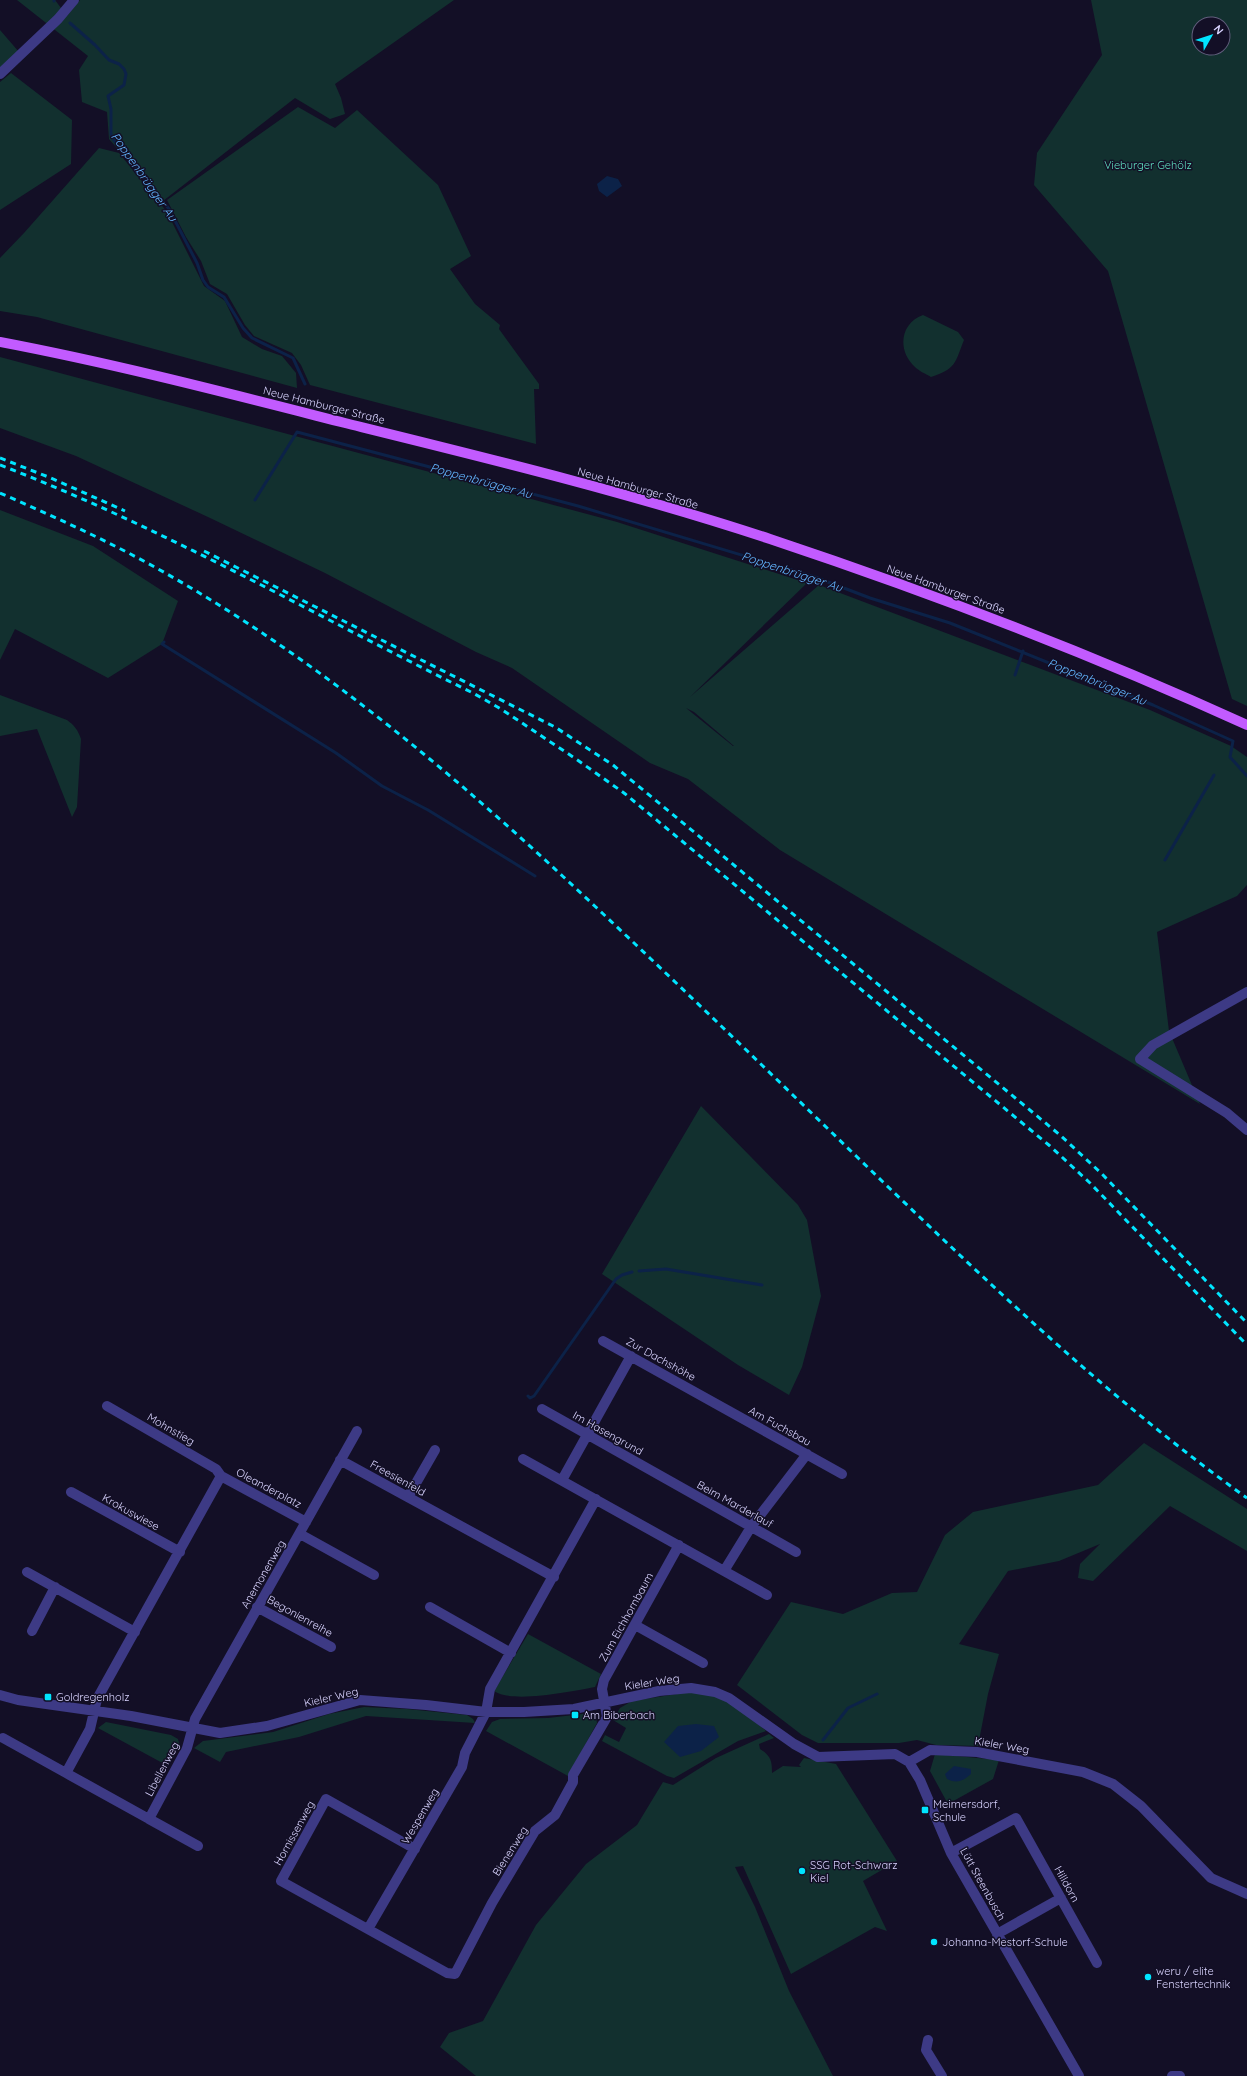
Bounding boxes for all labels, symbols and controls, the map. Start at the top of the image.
north arrow [1191,16,1231,56]
text: N [1211,22,1227,37]
water label: Poppenbrügger Au [108,129,181,225]
park label: Vieburger Gehölz [1104,158,1192,172]
street label: Neue Hamburger Straße [262,383,386,427]
water label: Poppenbrügger Au [428,460,535,502]
street label: Neue Hamburger Straße [576,464,700,512]
water label: Poppenbrügger Au [740,548,846,595]
street label: Neue Hamburger Straße [885,561,1007,617]
water label: Poppenbrügger Au [1046,655,1150,709]
street label: Zur Dachshöhe [624,1334,698,1384]
street label: Am Fuchsbau [746,1403,814,1449]
street label: Im Hasengrund [570,1408,646,1458]
street label: Mohnstieg [145,1410,197,1448]
street label: Freesienfeld [368,1457,428,1499]
street label: Oleanderplatz [234,1465,304,1511]
street label: Beim Marderlauf [694,1477,776,1531]
street label: Krokuswiese [100,1491,162,1533]
street label: Anemonenweg [238,1537,288,1611]
street label: Zum Eichhornbaum [596,1570,656,1664]
street label: Begonienreihe [265,1592,335,1640]
street label: Kieler Weg [624,1671,680,1693]
street label: Kieler Weg [302,1684,360,1710]
place label: Goldregenholz [56,1690,129,1704]
marker: Goldregenholz [43,1692,53,1702]
place label: Am Biberbach [583,1708,655,1722]
marker: Am Biberbach [570,1710,580,1720]
street label: Kieler Weg [974,1733,1030,1757]
street label: Libellenweg [142,1739,182,1799]
street label: Wespenweg [398,1785,442,1847]
place label: Meimersdorf, Schule [933,1797,1000,1824]
street label: Hornissenweg [270,1798,318,1868]
marker: Meimersdorf, Schule [920,1805,930,1815]
street label: Bienenweg [489,1824,531,1878]
street label: Lütt Steenbusch [957,1845,1009,1923]
place label: SSG Rot-Schwarz Kiel [810,1858,898,1885]
street label: Hilldorn [1051,1863,1083,1905]
marker: SSG Rot-Schwarz Kiel [797,1866,807,1876]
place label: Johanna-Mestorf-Schule [942,1935,1068,1949]
marker: Johanna-Mestorf-Schule [929,1937,939,1947]
place label: weru / elite Fenstertechnik [1156,1964,1230,1991]
marker: weru / elite Fenstertechnik [1143,1972,1153,1982]

